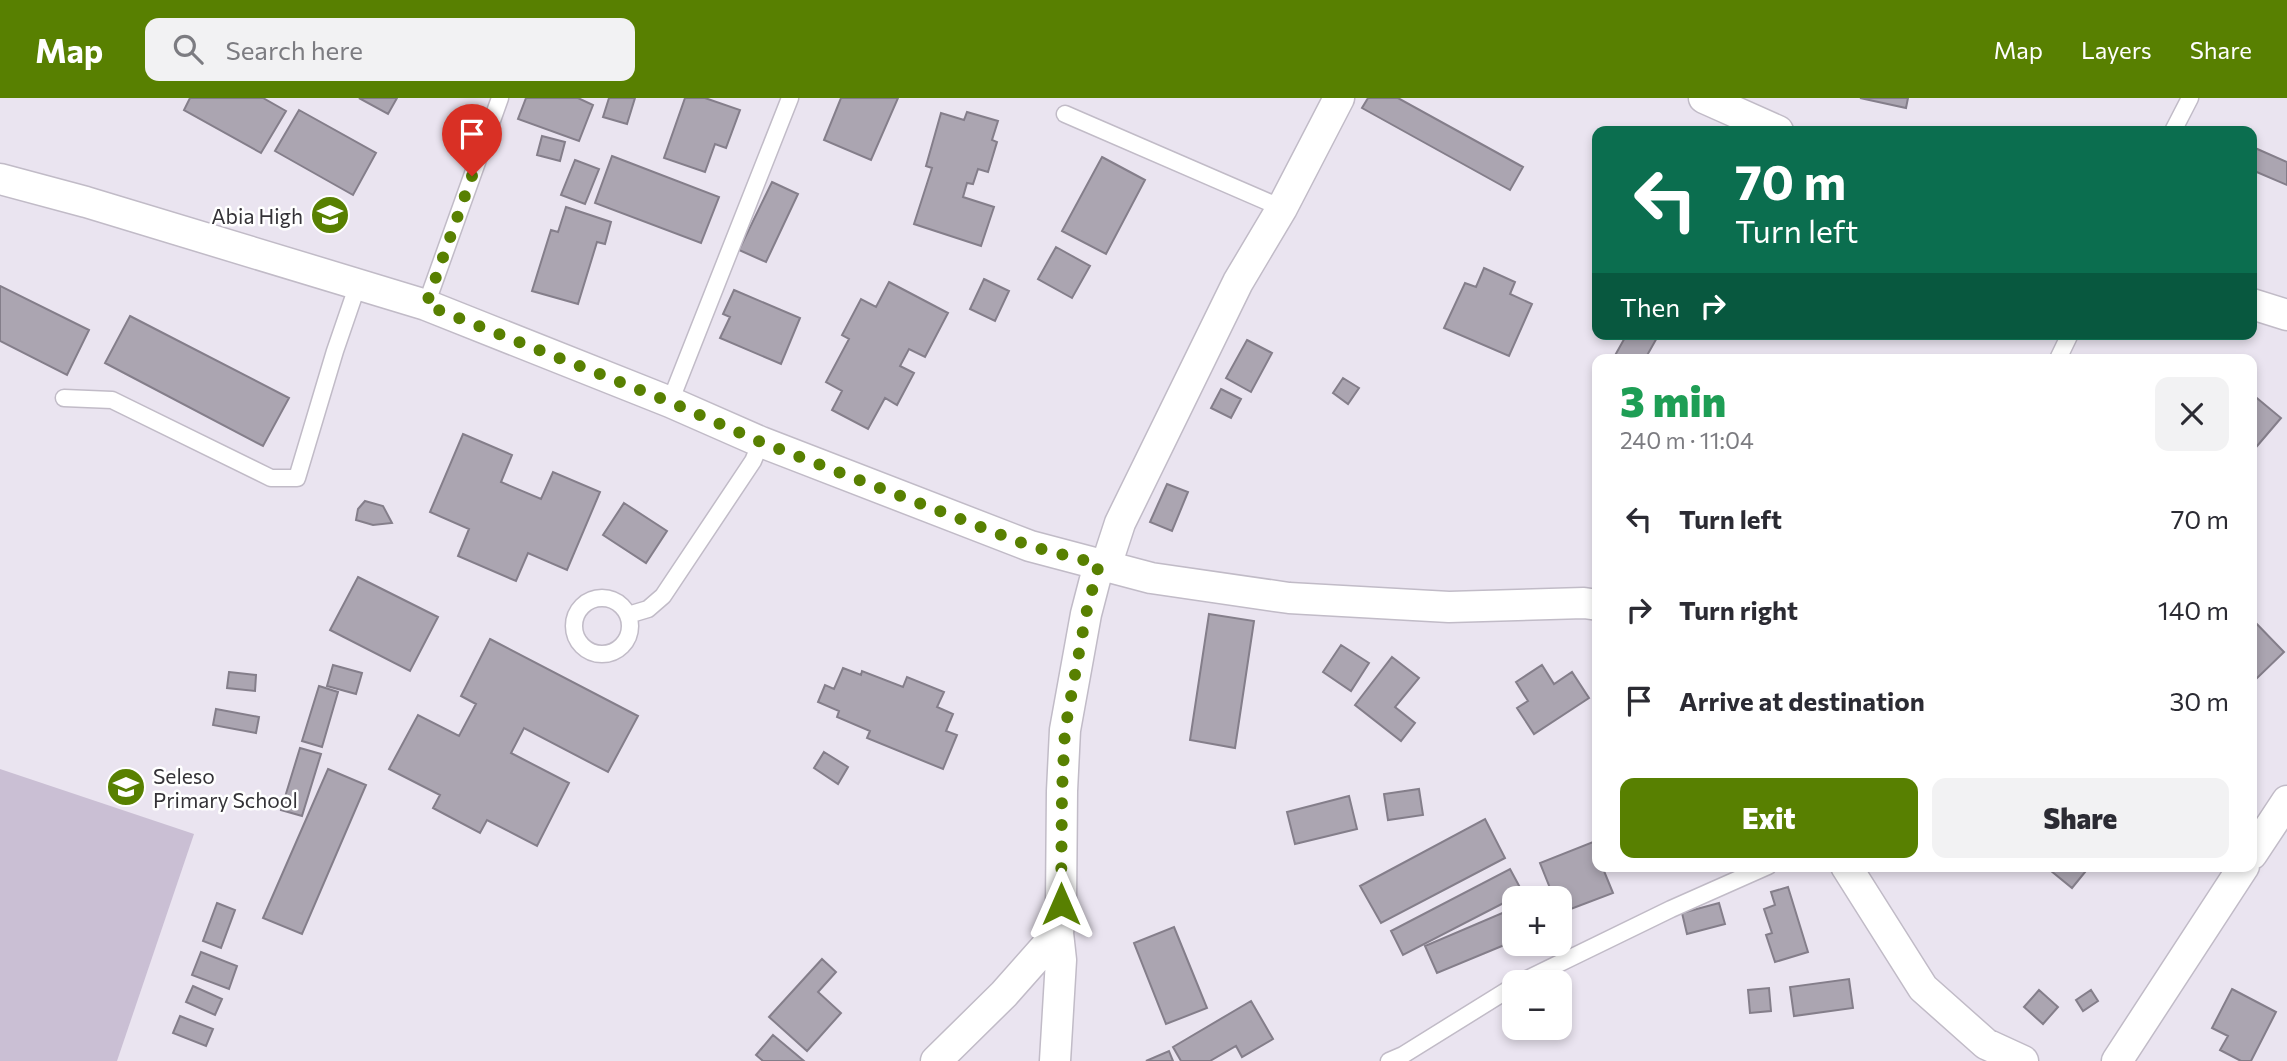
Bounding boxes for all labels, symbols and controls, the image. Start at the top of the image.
search box [145,18,635,81]
text: Map [35,29,103,70]
icon: search [169,30,207,68]
text: Search here [225,34,363,65]
text: Map [1994,35,2043,64]
text: Layers [2081,35,2152,64]
text: Share [2190,35,2252,64]
pin [442,104,502,176]
icon: arrive [453,115,491,153]
text: 70 m [1735,150,1846,210]
icon: left [1620,154,1711,245]
school or university icon: Abia High [309,194,351,236]
place label: Abia High [211,203,303,228]
text: Turn left [1735,210,1859,250]
icon: right [1694,287,1732,325]
text: Then [1620,291,1680,322]
text: 3 min [1620,374,1726,426]
button: close [2155,377,2229,451]
text: 240 m · 11:04 [1620,426,1754,454]
icon: left [1620,500,1658,538]
text: Turn left [1679,503,1782,534]
text: 70 m [2171,503,2229,534]
icon: right [1620,591,1658,629]
text: Turn right [1679,594,1798,625]
text: 140 m [2158,594,2229,625]
icon: arrive [1620,682,1658,720]
text: Arrive at destination [1679,685,1925,716]
text: 30 m [2170,685,2229,716]
place label: Seleso Primary School [153,763,298,812]
school or university icon: Seleso Primary School [105,766,147,808]
button: Exit [1620,778,1918,858]
button: Share [1932,778,2229,858]
position arrow [1024,867,1098,941]
map controls [1502,886,1572,1040]
button: + [1502,886,1572,956]
button: − [1502,970,1572,1040]

